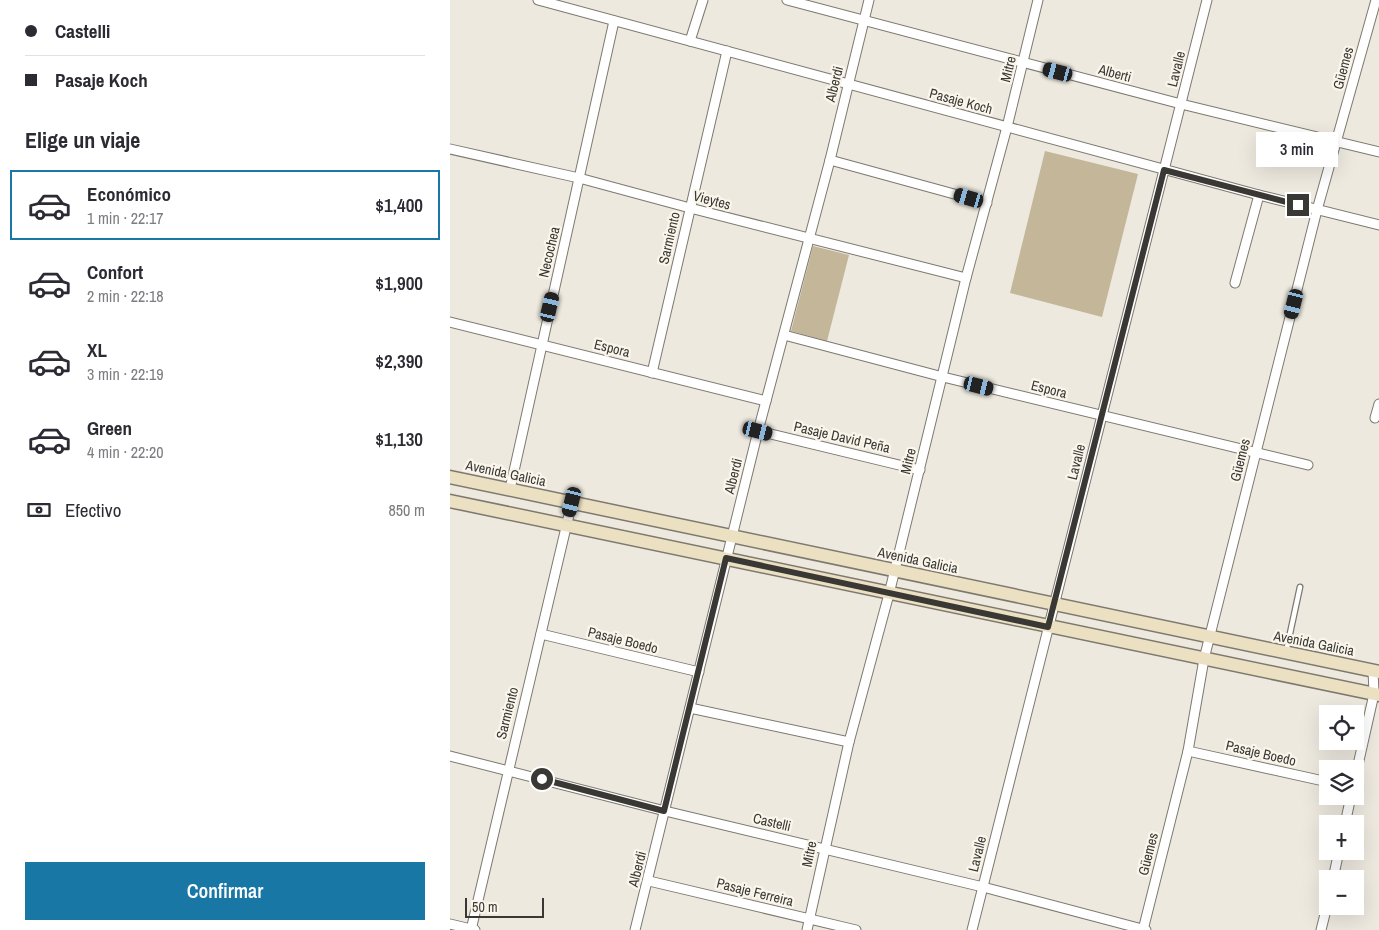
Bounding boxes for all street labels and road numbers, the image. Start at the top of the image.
street label: Güemes [1329,44,1357,91]
street label: Lavalle [1163,49,1189,89]
street label: Mitre [996,54,1020,84]
street label: Alberti [1096,60,1133,86]
street label: Alberdi [821,64,847,105]
street label: Pasaje Koch [928,84,994,118]
street label: Vieytes [691,186,733,214]
street label: Sarmiento [654,210,684,266]
street label: Necochea [534,224,564,279]
street label: Espora [592,335,632,361]
street label: Espora [1029,376,1069,402]
street label: Pasaje David Peña [792,417,893,457]
street label: Güemes [1226,437,1254,483]
street label: Lavalle [1063,442,1089,482]
street label: Mitre [896,446,920,476]
street label: Avenida Galicia [463,456,548,490]
street label: Alberdi [720,456,746,497]
street label: Avenida Galicia [875,543,960,577]
street label: Pasaje Boedo [586,623,660,657]
street label: Avenida Galicia [1271,626,1356,660]
street label: Sarmiento [492,685,522,741]
street label: Pasaje Boedo [1224,736,1298,770]
street label: Castelli [751,809,793,835]
street label: Güemes [1134,831,1162,877]
street label: Lavalle [964,834,990,874]
street label: Mitre [797,839,821,869]
street label: Alberdi [624,849,650,890]
street label: Pasaje Ferreira [715,874,796,910]

